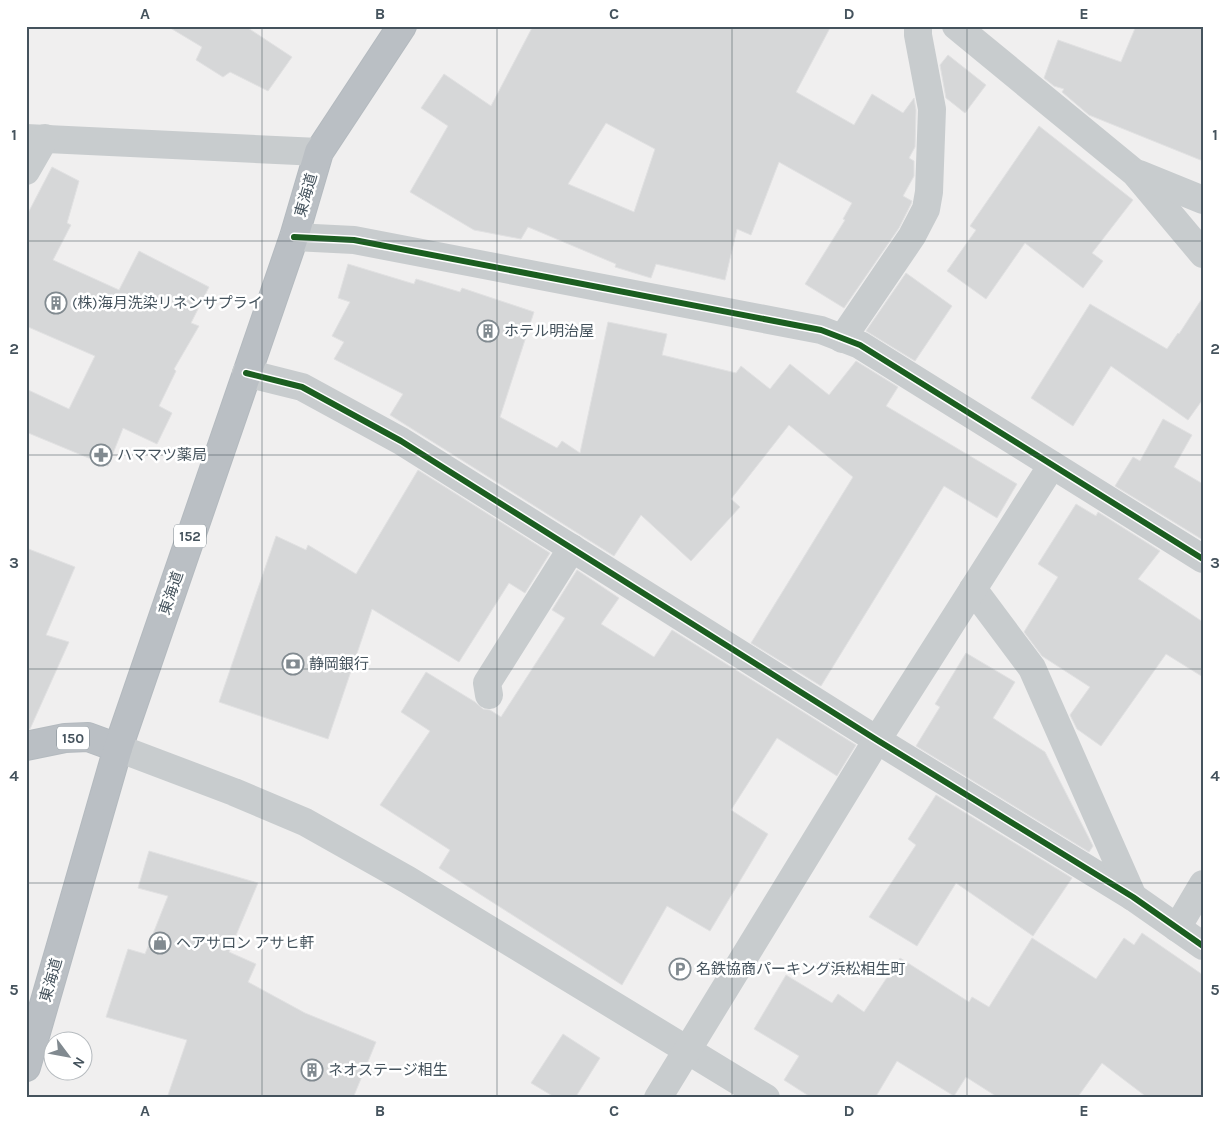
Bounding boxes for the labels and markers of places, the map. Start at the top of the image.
building icon: (株)海月洗染リネンサプライ [44,291,68,315]
place label: (株)海月洗染リネンサプライ [72,294,263,312]
building icon: ホテル明治屋 [476,319,500,343]
place label: ホテル明治屋 [504,322,594,340]
pharmacy icon: ハママツ薬局 [89,443,113,467]
place label: ハママツ薬局 [117,446,207,464]
bank icon: 静岡銀行 [281,652,305,676]
place label: 静岡銀行 [309,655,369,673]
shop icon: ヘアサロン アサヒ軒 [148,931,172,955]
place label: ヘアサロン アサヒ軒 [176,934,315,952]
parking icon: 名鉄協商パーキング浜松相生町 [668,957,692,981]
place label: 名鉄協商パーキング浜松相生町 [696,960,906,978]
building icon: ネオステージ相生 [300,1058,324,1082]
place label: ネオステージ相生 [328,1061,448,1079]

